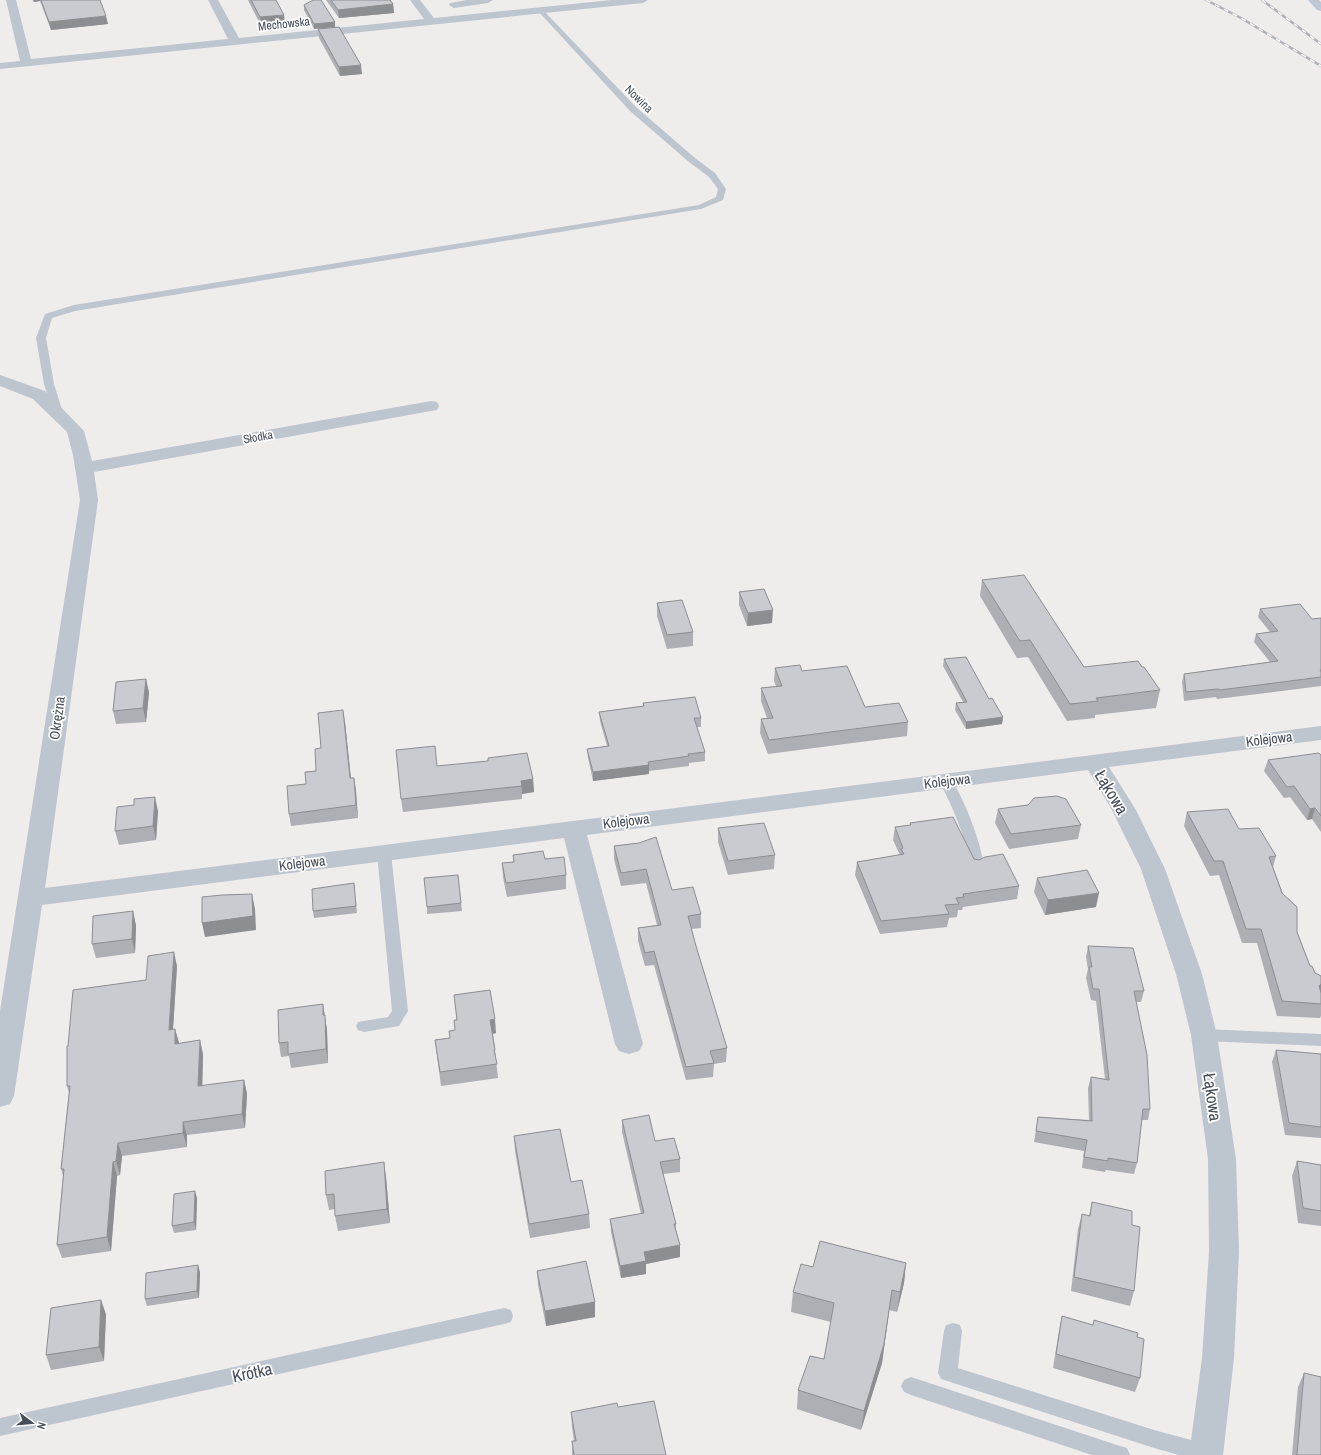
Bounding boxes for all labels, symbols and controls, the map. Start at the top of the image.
street label: Mechowska [257,13,311,35]
street label: Nowina [621,82,657,117]
street label: Słodka [242,426,275,447]
street label: Okrężna [45,695,69,741]
street label: Kolejowa [1245,727,1294,751]
street label: Łąkowa [1090,765,1134,819]
street label: Kolejowa [923,769,972,793]
street label: Kolejowa [602,809,651,833]
street label: Kolejowa [278,851,327,875]
street label: Łąkowa [1198,1072,1228,1123]
street label: Krótka [230,1357,274,1387]
north arrow [12,1403,52,1443]
text: N [34,1421,49,1431]

